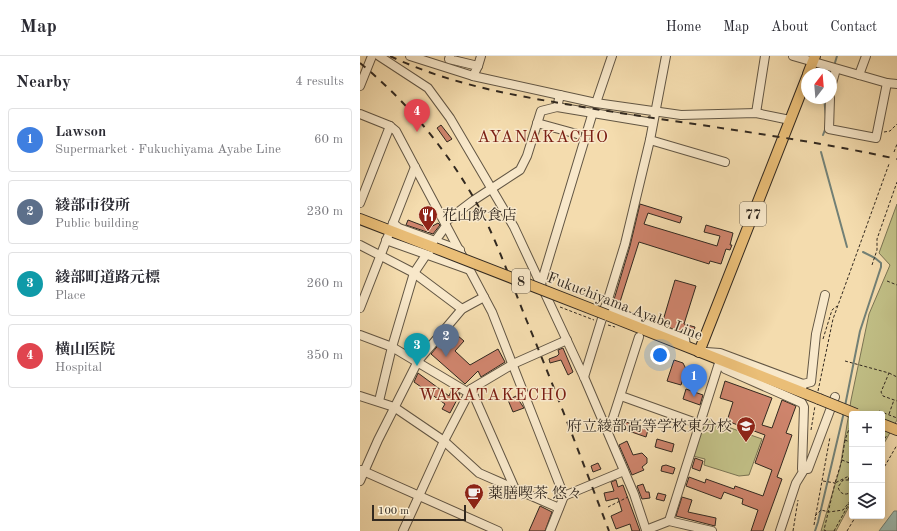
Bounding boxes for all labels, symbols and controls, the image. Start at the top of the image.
text: Map [20,18,57,37]
text: Home [666,20,701,34]
text: Map [723,20,749,34]
text: About [771,20,808,34]
text: Contact [830,20,877,34]
north arrow [801,68,837,104]
text: Nearby [16,74,71,91]
text: 4 results [295,75,344,88]
pin: 4 [404,99,430,132]
text: Lawson [55,125,106,140]
district label: AYANAKACHO [477,129,609,146]
text: 1 [26,133,34,146]
text: 60 m [314,133,343,146]
text: Supermarket · Fukuchiyama Ayabe Line [55,143,281,156]
text: 綾部市役所 [55,199,130,214]
road number: 77 [740,202,766,226]
restaurant icon: 花山飲食店 [417,204,439,232]
text: 2 [26,205,34,218]
text: 230 m [306,205,343,218]
place label: 花山飲食店 [442,207,517,224]
text: Public building [55,217,139,230]
road number: 8 [512,269,530,293]
text: 綾部町道路元標 [55,271,160,286]
street label: Fukuchiyama Ayabe Line [545,271,704,344]
text: 3 [26,277,34,290]
text: 260 m [306,277,343,290]
text: Place [55,289,85,302]
pin: 2 [433,324,459,357]
pin: 3 [404,333,430,366]
text: 横山医院 [55,343,115,358]
your location [650,345,670,365]
text: 4 [26,349,34,362]
text: 350 m [306,349,343,362]
text: Hospital [55,361,102,374]
pin: 1 [681,364,707,397]
district label: WAKATAKECHO [418,387,568,404]
map controls [849,411,885,519]
button: + [849,411,885,447]
school or university icon: 府立綾部高等学校東分校 [735,415,757,443]
place label: 府立綾部高等学校東分校 [567,418,732,435]
button: − [849,447,885,483]
cafe icon: 薬膳喫茶 悠々 [463,482,485,510]
button: layers [849,483,885,519]
place label: 薬膳喫茶 悠々 [488,485,582,502]
scale bar [372,503,466,522]
text: 100 m [378,506,409,517]

